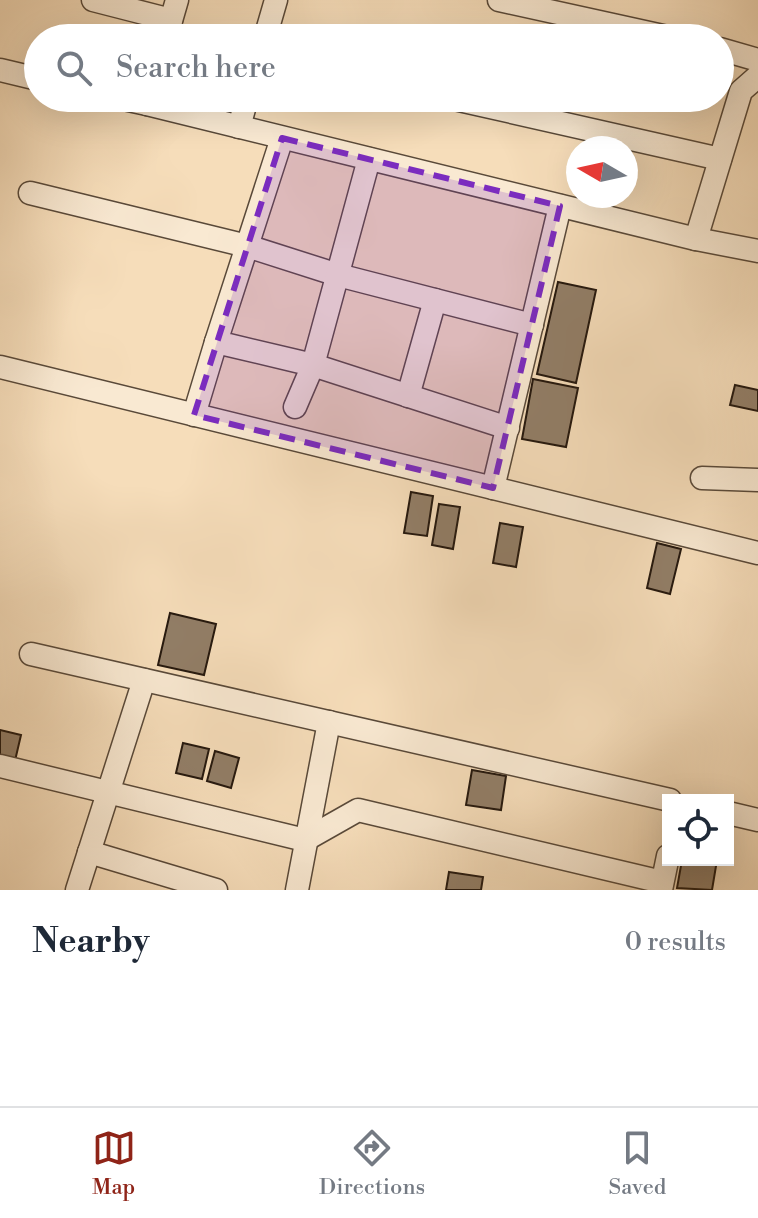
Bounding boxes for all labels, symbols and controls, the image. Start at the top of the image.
search box [24,24,734,112]
icon: search [52,46,96,90]
text: Search here [116,49,276,87]
north arrow [566,136,638,208]
map controls [662,794,734,866]
button: locate [662,794,734,866]
text: Nearby [32,921,150,963]
text: 0 results [625,926,726,958]
tab: Map [92,1126,136,1201]
tab: Directions [319,1126,425,1201]
tab: Saved [609,1126,666,1201]

